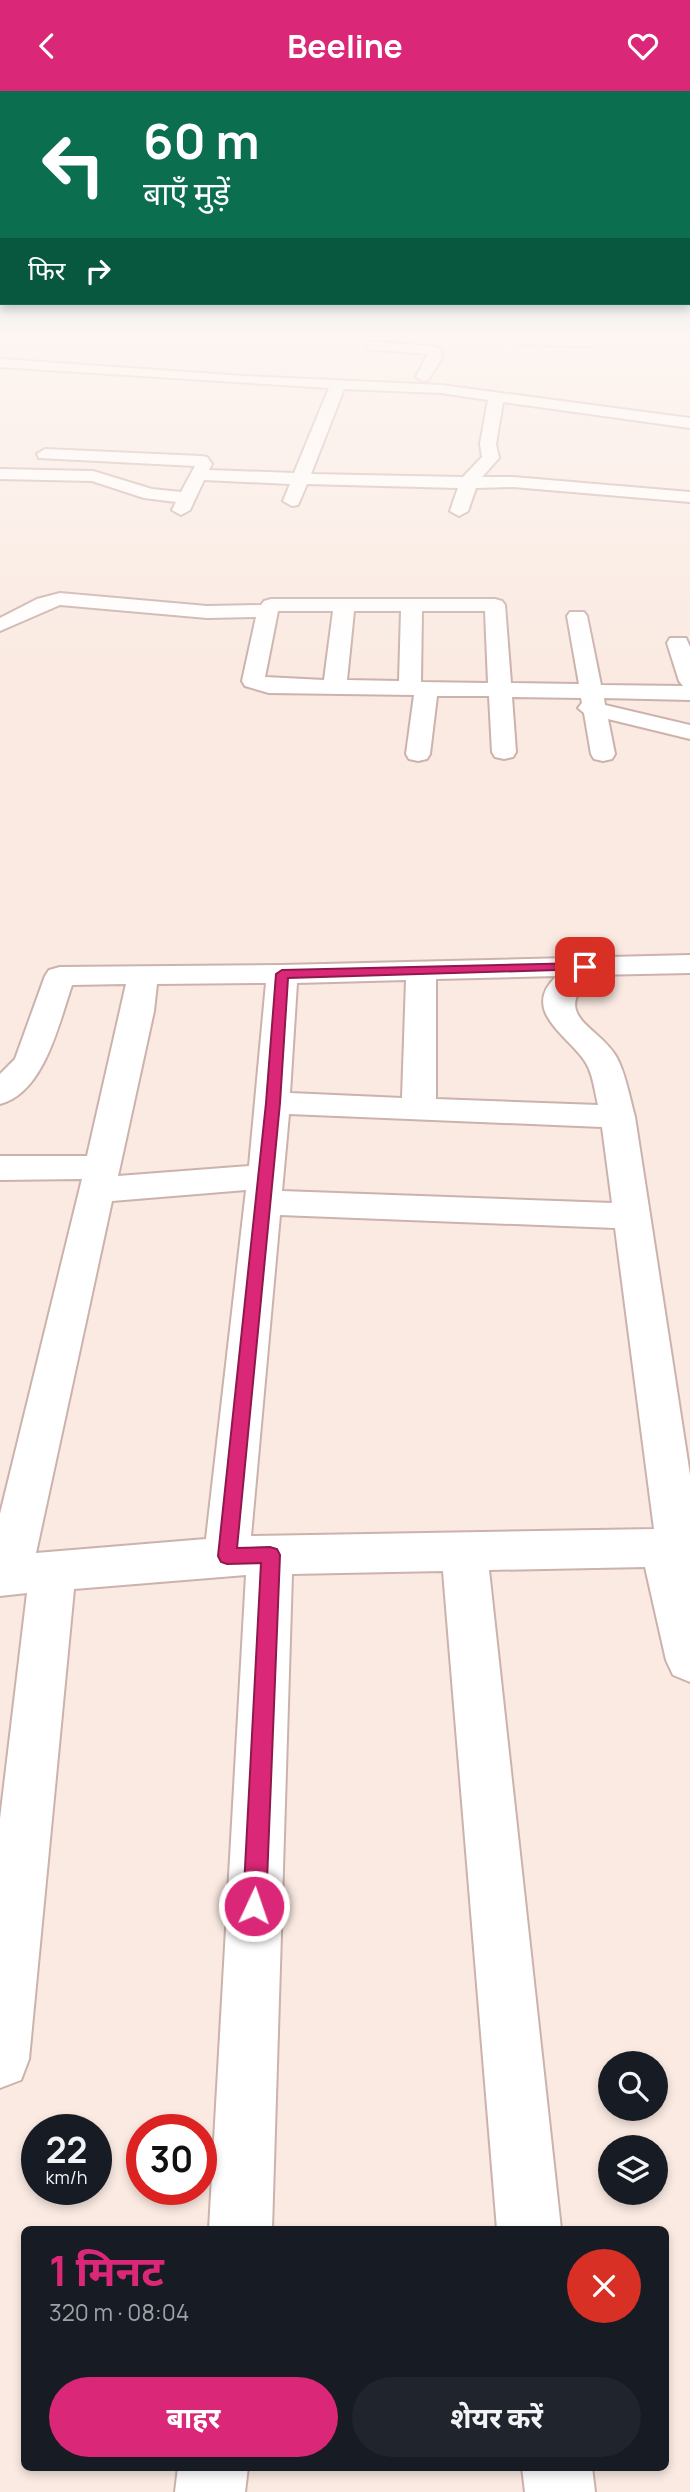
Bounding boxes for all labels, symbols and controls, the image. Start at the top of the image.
text: Beeline [287,24,403,68]
icon: back [28,27,66,65]
icon: heart [624,27,662,65]
text: 60 m [143,107,260,174]
icon: left [28,119,119,210]
text: बाएँ मुड़ें [143,171,230,215]
text: फिर [28,252,65,288]
icon: right [79,252,117,290]
pin [555,937,615,997]
icon: arrive [566,948,604,986]
position arrow [217,1869,291,1943]
map controls [598,2051,668,2205]
button: search [598,2051,668,2121]
speed limit sign: 30 [126,2114,217,2205]
text: 22 [46,2126,87,2174]
button: layers [598,2135,668,2205]
text: km/h [46,2165,87,2189]
text: 1 मिनट [49,2241,164,2299]
button: close [567,2249,641,2323]
text: 320 m · 08:04 [49,2296,189,2328]
button: बाहर [49,2377,338,2457]
button: शेयर करें [352,2377,641,2457]

